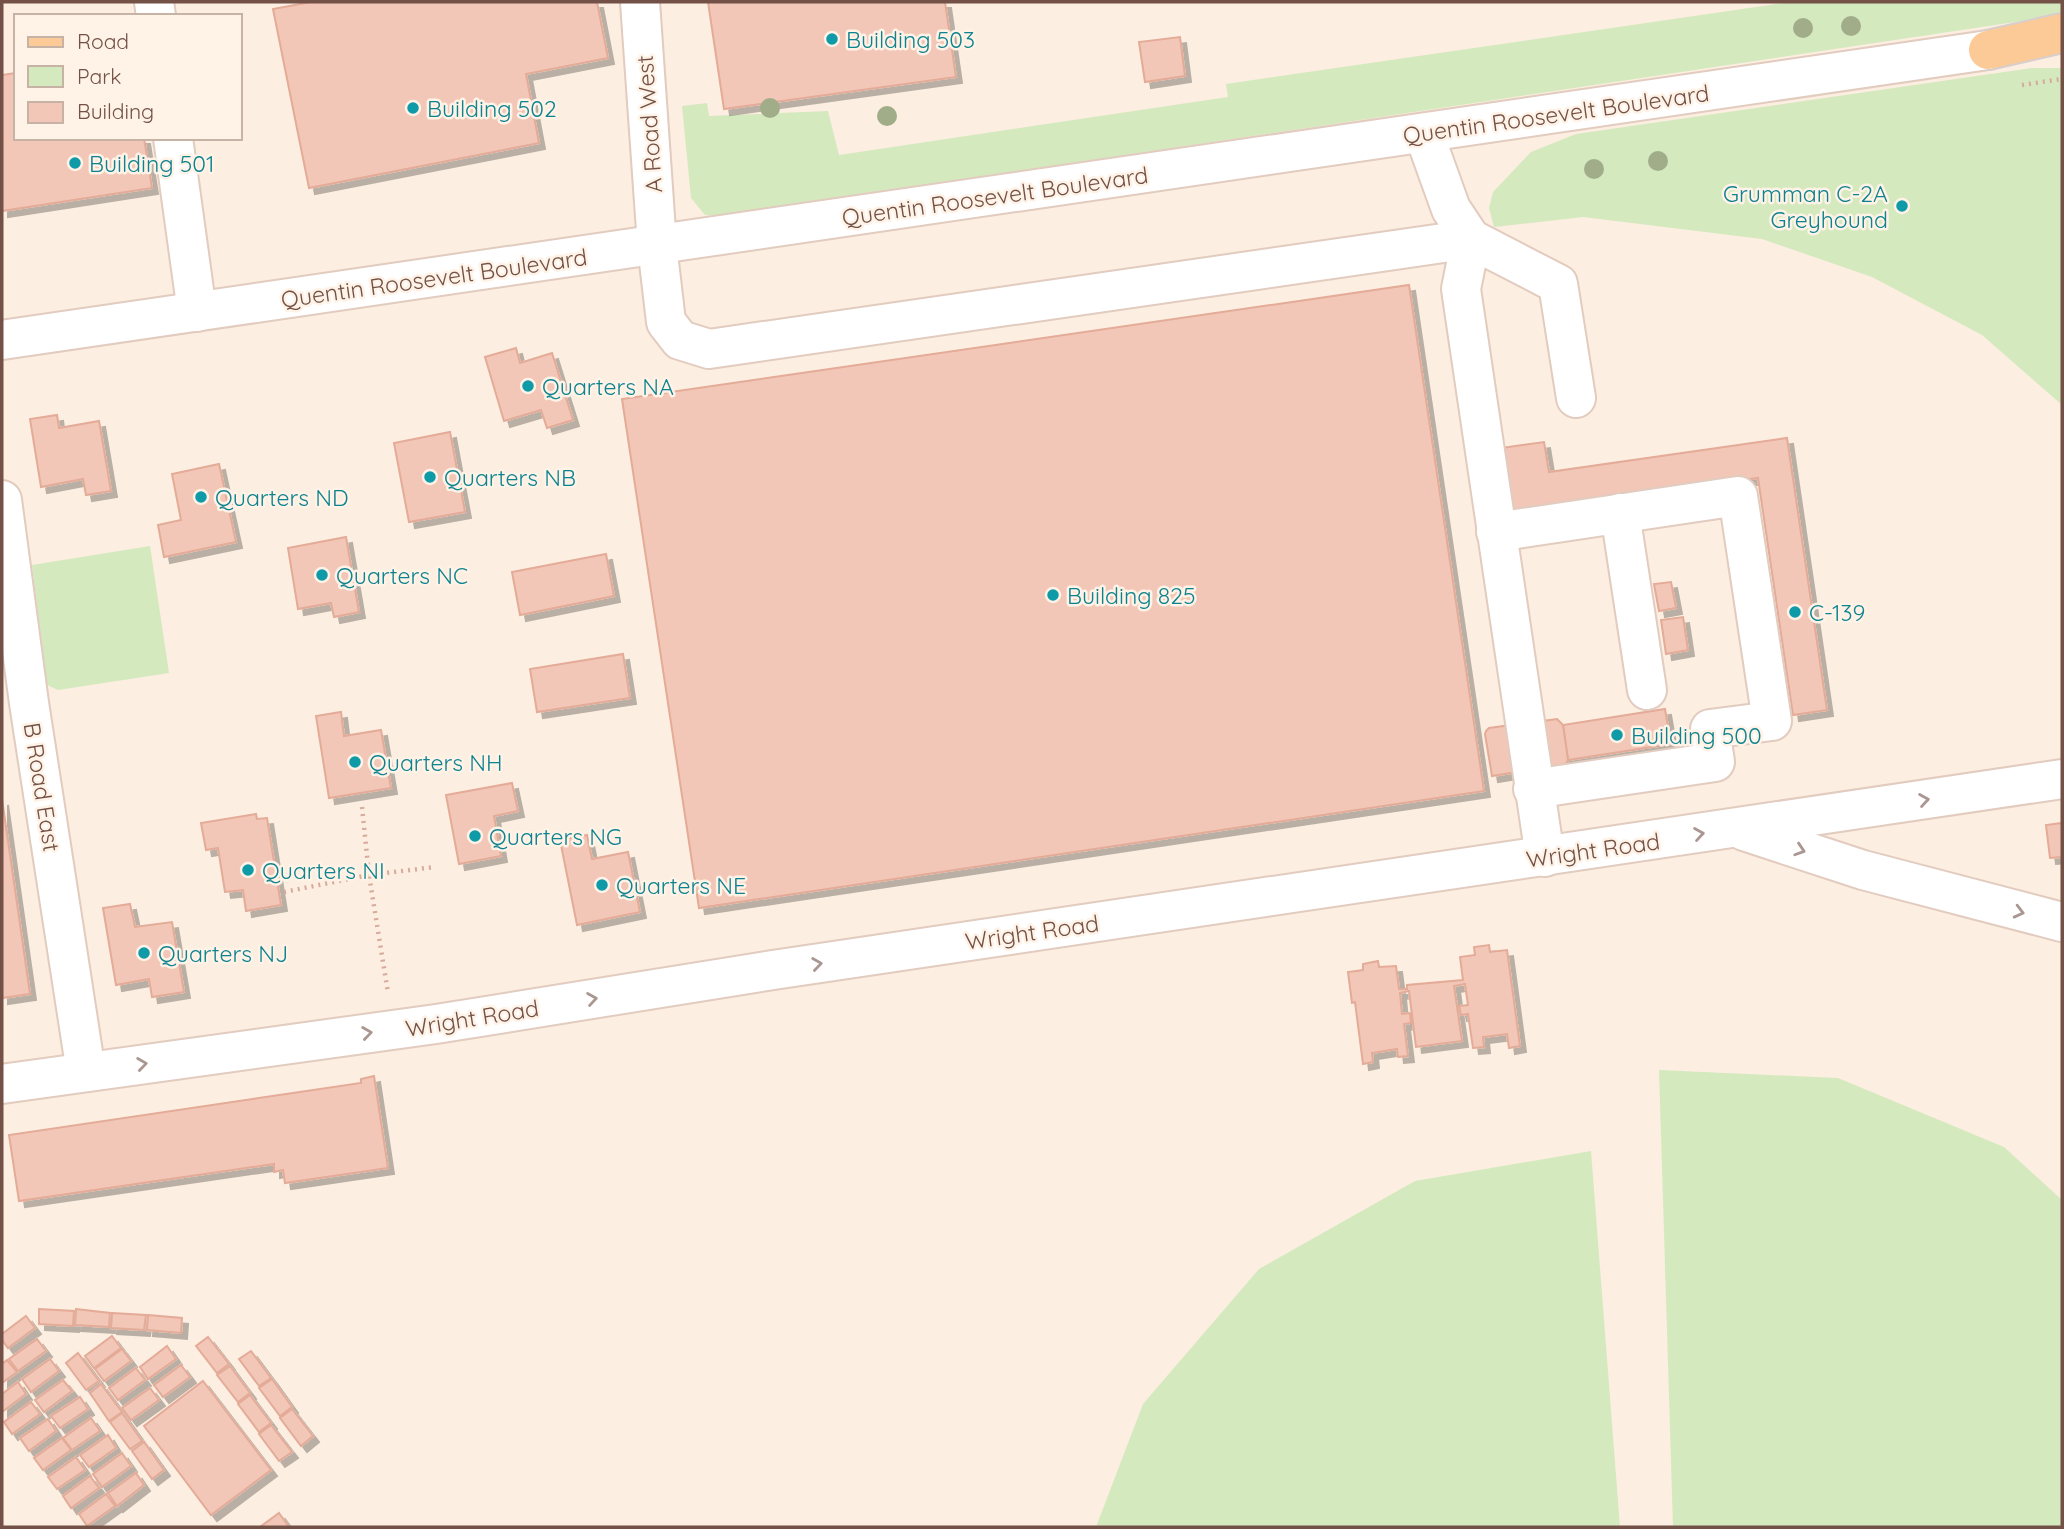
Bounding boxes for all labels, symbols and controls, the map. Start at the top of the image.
legend [14,14,242,140]
place label: Building 503 [846,25,975,54]
text: Road [77,28,129,54]
marker: Building 503 [824,31,840,47]
street label: A Road West [630,54,668,194]
text: Park [77,63,121,89]
street label: Quentin Roosevelt Boulevard [1401,78,1711,150]
place label: Building 502 [427,94,557,123]
text: Building [77,98,154,124]
marker: Building 502 [405,100,421,116]
place label: Building 501 [89,149,215,178]
marker: Building 501 [67,155,83,171]
street label: Quentin Roosevelt Boulevard [840,160,1150,232]
place label: Grumman C-2A Greyhound [1723,179,1888,234]
marker: Grumman C-2A Greyhound [1894,198,1910,214]
street label: Quentin Roosevelt Boulevard [279,242,589,314]
place label: Quarters NA [542,372,674,401]
marker: Quarters NA [520,378,536,394]
place label: Quarters NB [444,463,576,492]
marker: Quarters NB [422,469,438,485]
place label: Quarters ND [215,483,349,512]
marker: Quarters ND [193,489,209,505]
place label: Quarters NC [336,561,468,590]
marker: Quarters NC [314,567,330,583]
place label: Building 825 [1067,581,1196,610]
marker: Building 825 [1045,587,1061,603]
place label: C-139 [1809,598,1865,627]
marker: C-139 [1787,604,1803,620]
street label: B Road East [17,720,67,854]
place label: Building 500 [1631,721,1762,750]
marker: Building 500 [1609,727,1625,743]
place label: Quarters NH [369,748,503,777]
marker: Quarters NH [347,754,363,770]
one-way arrow [1918,793,1930,808]
place label: Quarters NG [489,822,622,851]
street label: Wright Road [1524,826,1662,874]
one-way arrow [1693,827,1705,842]
marker: Quarters NG [467,828,483,844]
one-way arrow [1794,841,1806,856]
place label: Quarters NI [262,856,385,885]
marker: Quarters NI [240,862,256,878]
place label: Quarters NE [616,871,746,900]
marker: Quarters NE [594,877,610,893]
one-way arrow [2013,904,2025,918]
street label: Wright Road [963,908,1101,956]
place label: Quarters NJ [158,939,288,968]
marker: Quarters NJ [136,945,152,961]
one-way arrow [811,957,823,972]
one-way arrow [586,992,598,1007]
street label: Wright Road [403,993,541,1043]
one-way arrow [362,1026,373,1041]
one-way arrow [136,1057,148,1072]

